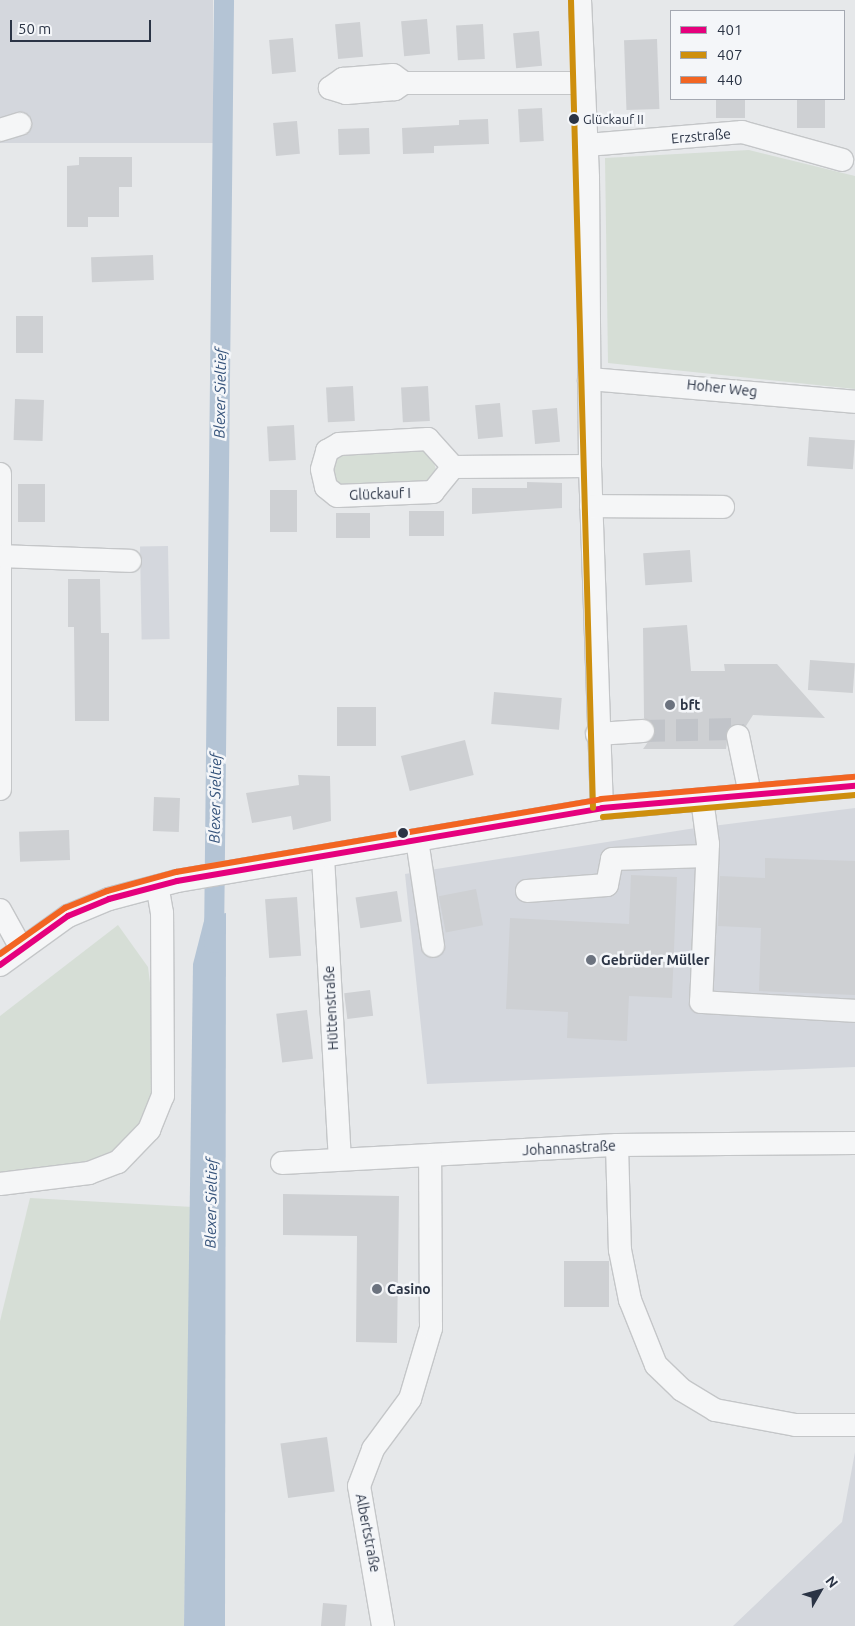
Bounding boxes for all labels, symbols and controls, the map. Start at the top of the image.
scale bar [12,10,154,42]
legend [670,10,845,100]
text: 50 m [18,20,51,37]
text: 401 [717,21,742,38]
text: 407 [717,46,742,63]
text: 440 [717,71,742,88]
place label: Glückauf II [583,111,644,127]
marker: Glückauf II [569,114,579,124]
street label: Erzstraße [670,125,732,147]
water label: Blexer Sieltief [210,348,230,438]
street label: Hoher Weg [686,376,758,400]
street label: Glückauf I [349,485,411,503]
place label: bft [680,697,700,713]
marker: bft [664,699,676,711]
water label: Blexer Sieltief [205,753,225,843]
unlabelled marker [398,828,408,838]
place label: Gebrüder Müller [601,952,710,968]
marker: Gebrüder Müller [585,954,597,966]
street label: Hüttenstraße [320,965,342,1051]
street label: Johannastraße [522,1137,616,1159]
water label: Blexer Sieltief [201,1158,221,1248]
place label: Casino [387,1281,431,1297]
marker: Casino [371,1283,383,1295]
street label: Albertstraße [352,1492,384,1574]
north arrow [795,1566,845,1616]
text: N [822,1573,841,1591]

